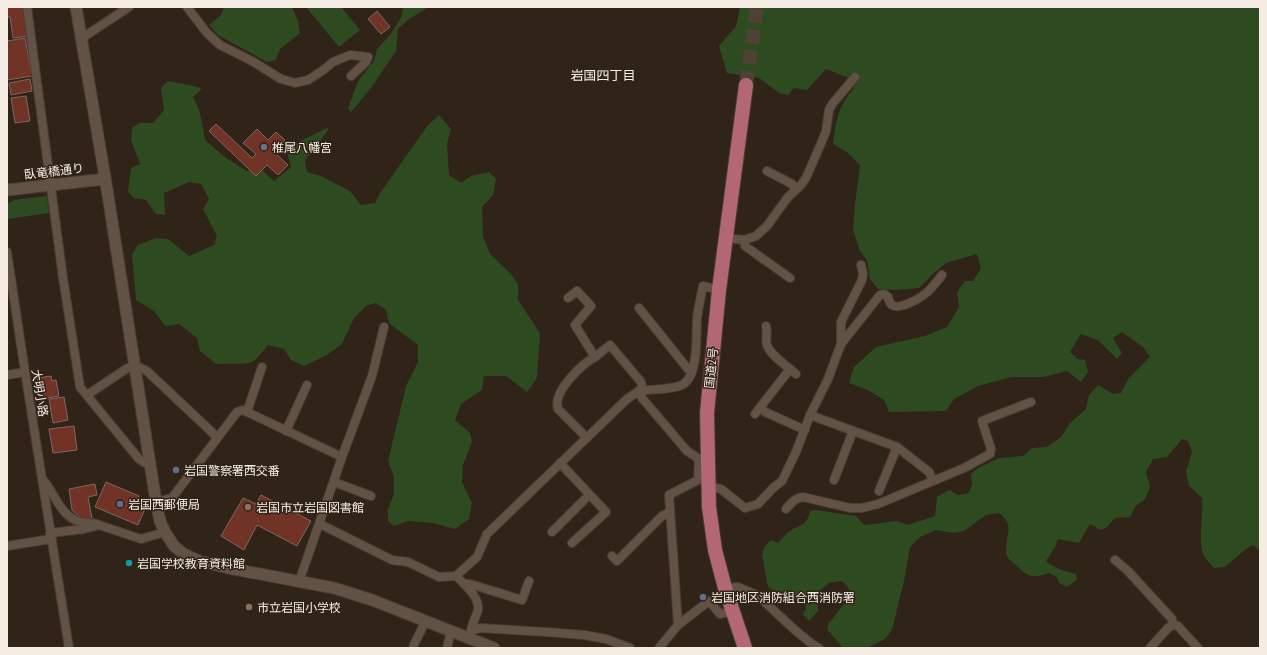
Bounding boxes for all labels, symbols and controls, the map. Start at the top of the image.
district label: 岩国四丁目 [570,67,636,84]
place label: 椎尾八幡宮 [272,140,332,155]
marker: 椎尾八幡宮 [259,142,269,152]
street label: 臥竜橋通り [23,160,85,182]
street label: 国道2号 [701,347,721,389]
street label: 大明小路 [29,368,51,418]
place label: 岩国警察署西交番 [184,463,280,478]
marker: 岩国警察署西交番 [171,465,181,475]
place label: 岩国西郵便局 [128,497,200,512]
marker: 岩国西郵便局 [115,499,125,509]
place label: 岩国市立岩国図書館 [256,500,364,515]
marker: 岩国市立岩国図書館 [243,502,253,512]
place label: 岩国学校教育資料館 [137,556,245,571]
marker: 岩国学校教育資料館 [124,558,134,568]
place label: 岩国地区消防組合西消防署 [711,590,855,605]
marker: 岩国地区消防組合西消防署 [698,592,708,602]
place label: 市立岩国小学校 [257,600,341,615]
marker: 市立岩国小学校 [244,602,254,612]

